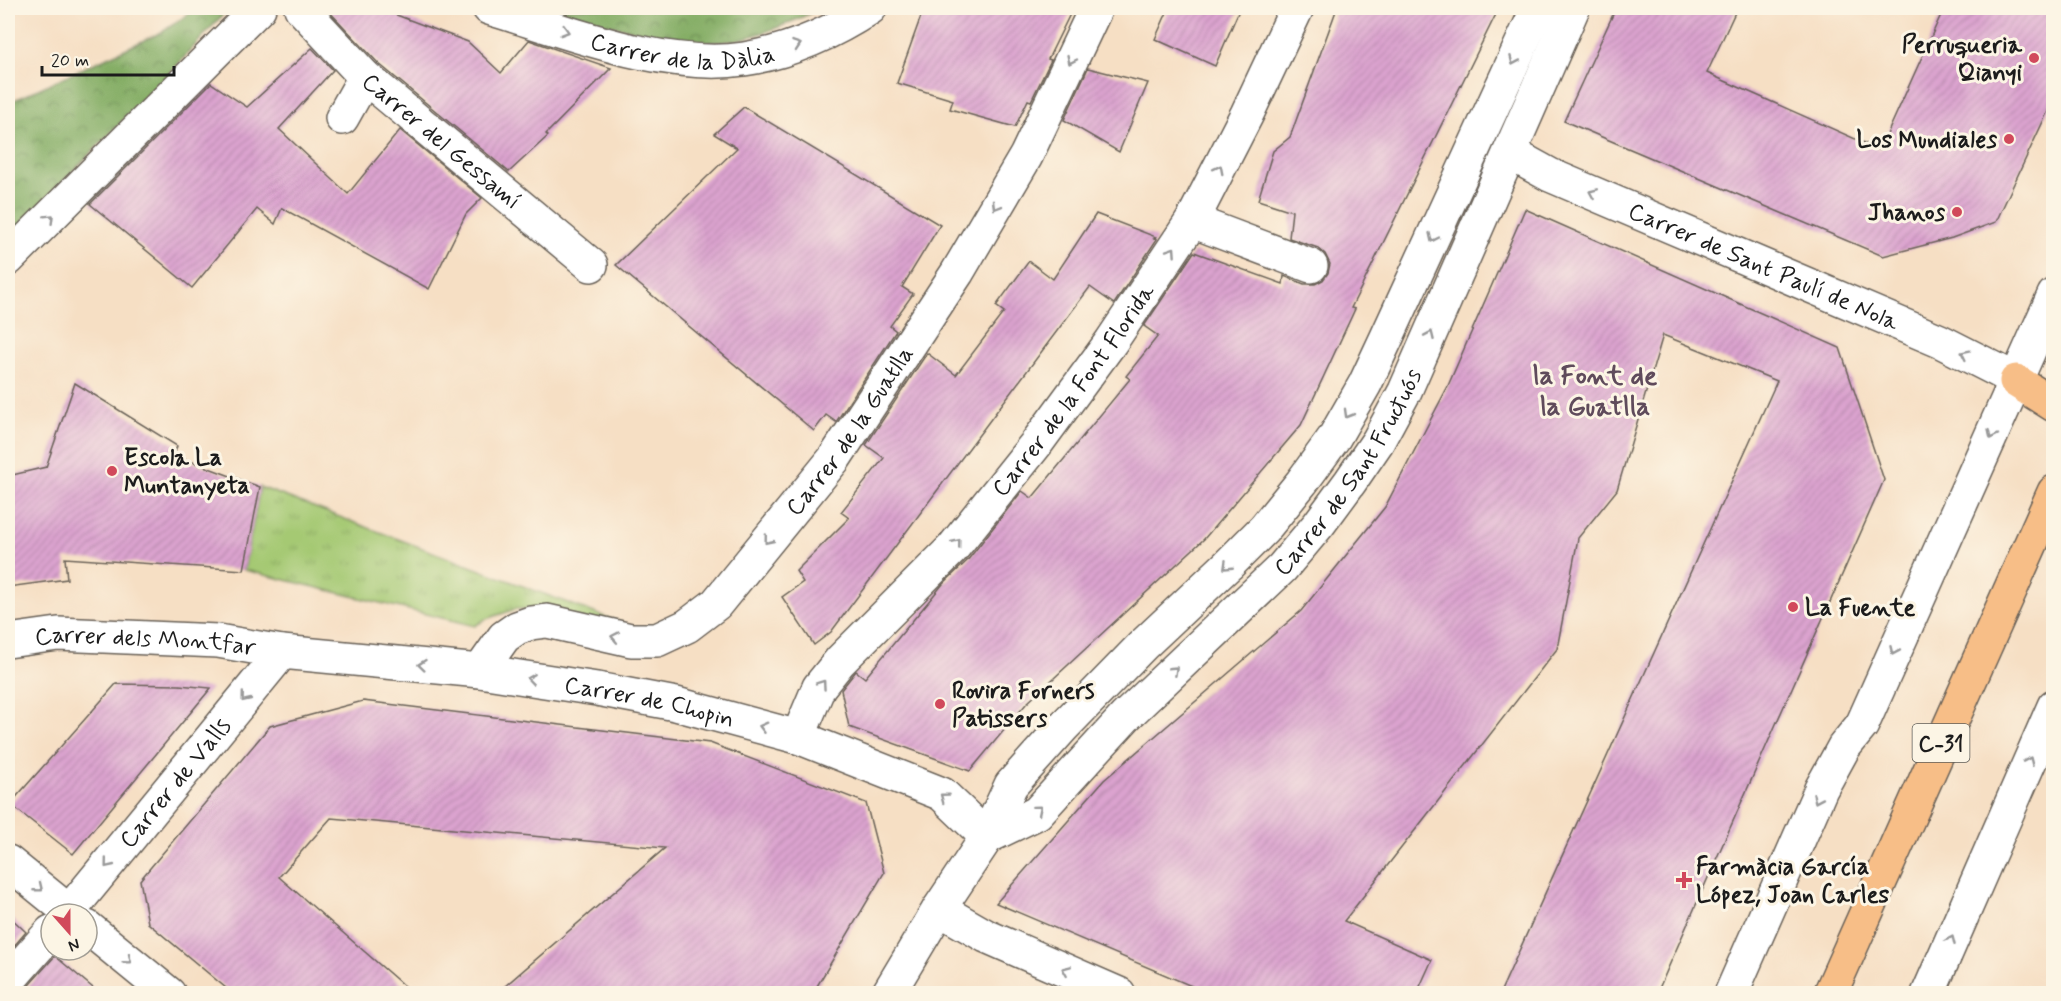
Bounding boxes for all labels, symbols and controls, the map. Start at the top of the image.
one-way arrow [559,24,570,36]
street label: Carrer de la Dàlia [587,27,778,78]
place label: Perruqueria Qianyi [1902,30,2023,89]
scale bar [42,39,174,77]
one-way arrow [791,40,802,53]
text: 20 m [51,49,89,73]
marker: Perruqueria Qianyi [2027,51,2041,65]
one-way arrow [1066,54,1078,65]
one-way arrow [1509,54,1521,65]
street label: Carrer del Gessamí [355,67,527,217]
place label: Los Mundiales [1856,125,1997,156]
marker: Los Mundiales [2002,132,2016,146]
one-way arrow [1211,164,1223,175]
one-way arrow [1588,188,1599,200]
street label: Carrer de Sant Paulí de Nola [1623,196,1904,339]
place label: Jhanos [1868,198,1945,229]
one-way arrow [992,200,1003,210]
marker: Jhanos [1950,205,1964,219]
one-way arrow [42,214,53,225]
one-way arrow [1429,232,1441,243]
one-way arrow [1165,246,1176,257]
street label: Carrer de la Font Florida [986,278,1163,504]
one-way arrow [1422,330,1434,341]
street label: Carrer de la Guatlla [780,341,921,523]
one-way arrow [1960,349,1971,361]
district label: la Font de la Guatlla [1533,359,1657,425]
street label: Carrer de Sant Fructuós [1268,364,1430,583]
one-way arrow [1344,408,1355,418]
one-way arrow [1987,428,1999,439]
place label: Escola La Muntanyeta [124,443,250,502]
marker: Escola La Muntanyeta [105,464,119,478]
one-way arrow [764,533,775,544]
one-way arrow [950,539,961,550]
one-way arrow [1224,559,1234,570]
place label: La Fuente [1805,593,1916,624]
marker: La Fuente [1786,600,1800,614]
street label: Carrer dels Montfar [33,619,259,664]
one-way arrow [610,631,620,644]
one-way arrow [1890,644,1902,655]
one-way arrow [417,660,426,672]
one-way arrow [1167,666,1178,677]
street label: Carrer de Chopin [562,670,737,736]
one-way arrow [527,673,536,685]
place label: Rovira Forners Patissers [952,676,1095,735]
one-way arrow [815,679,826,690]
one-way arrow [242,691,253,702]
marker: Rovira Forners Patissers [933,697,947,711]
street label: Carrer de Valls [113,712,239,855]
one-way arrow [758,722,769,734]
road number: C-31 [1912,724,1970,762]
one-way arrow [2022,757,2034,768]
one-way arrow [1812,793,1824,804]
one-way arrow [940,794,951,805]
one-way arrow [1031,806,1042,817]
place label: Farmàcia García López, Joan Carles [1696,852,1890,911]
one-way arrow [104,858,115,869]
marker: Farmàcia García López, Joan Carles [1677,873,1691,887]
one-way arrow [33,881,44,892]
north arrow [39,902,99,962]
text: N [65,933,83,956]
one-way arrow [1944,935,1956,946]
one-way arrow [121,953,132,964]
one-way arrow [1061,966,1072,978]

